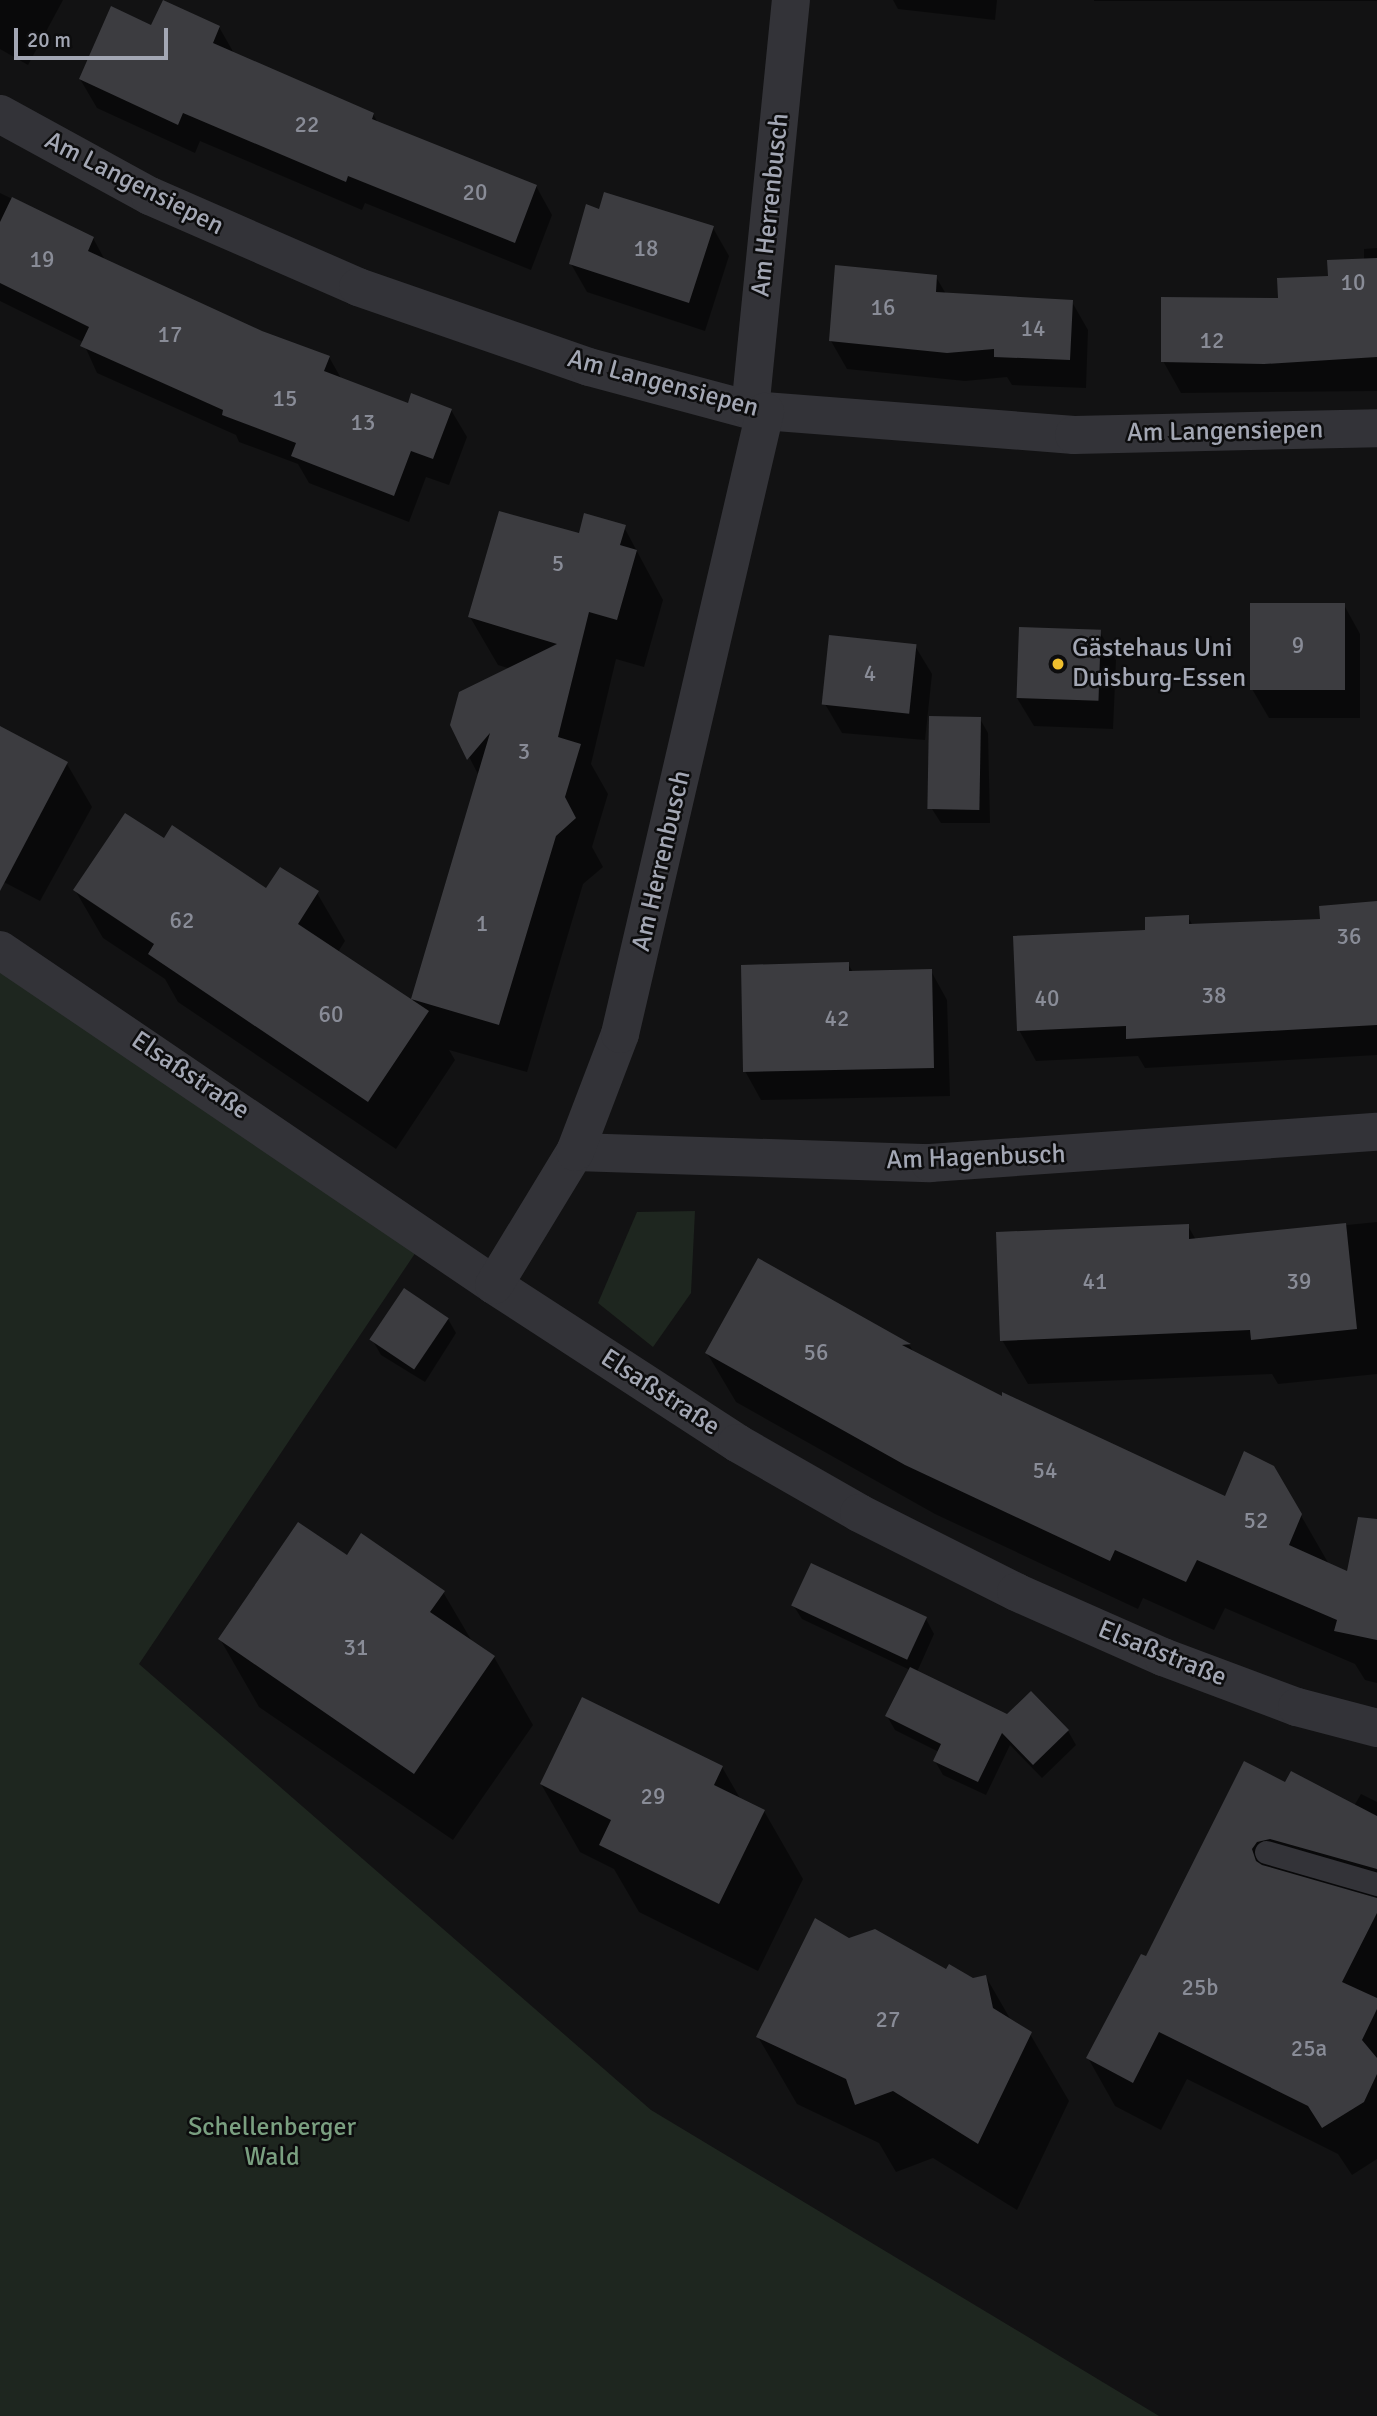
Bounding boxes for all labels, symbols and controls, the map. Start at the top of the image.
scale bar [18,14,172,58]
text: 20 m [27,27,71,53]
house number: 22 [295,111,319,139]
street label: Am Herrenbusch [746,112,796,298]
street label: Am Langensiepen [39,126,229,242]
house number: 20 [463,179,487,207]
house number: 18 [634,235,658,263]
house number: 19 [30,246,54,274]
house number: 10 [1341,269,1365,297]
house number: 16 [871,294,895,322]
house number: 14 [1021,315,1045,343]
house number: 17 [158,321,182,349]
house number: 12 [1200,327,1224,355]
street label: Am Langensiepen [564,344,762,424]
house number: 15 [273,385,297,413]
house number: 13 [351,409,375,437]
street label: Am Langensiepen [1127,415,1323,449]
house number: 5 [552,550,564,578]
house number: 9 [1292,632,1304,660]
place label: Gästehaus Uni Duisburg-Essen [1072,633,1246,694]
marker: Gästehaus Uni Duisburg-Essen [1050,656,1066,672]
house number: 4 [864,660,876,688]
house number: 3 [518,738,530,766]
street label: Am Herrenbusch [626,768,698,954]
house number: 62 [170,907,194,935]
house number: 1 [476,910,488,938]
house number: 36 [1337,923,1361,951]
house number: 38 [1202,982,1226,1010]
house number: 40 [1035,985,1059,1013]
house number: 60 [319,1001,343,1029]
house number: 42 [825,1005,849,1033]
street label: Elsaßstraße [125,1025,255,1127]
street label: Am Hagenbusch [886,1139,1066,1177]
house number: 41 [1083,1268,1107,1296]
house number: 39 [1287,1268,1311,1296]
house number: 56 [804,1339,828,1367]
street label: Elsaßstraße [595,1343,725,1443]
house number: 54 [1033,1457,1057,1485]
house number: 52 [1244,1507,1268,1535]
street label: Elsaßstraße [1093,1614,1231,1694]
house number: 31 [344,1634,368,1662]
house number: 29 [641,1783,665,1811]
house number: 25b [1182,1974,1218,2002]
house number: 27 [876,2006,900,2034]
house number: 25a [1291,2035,1327,2063]
park label: Schellenberger Wald [188,2112,356,2174]

